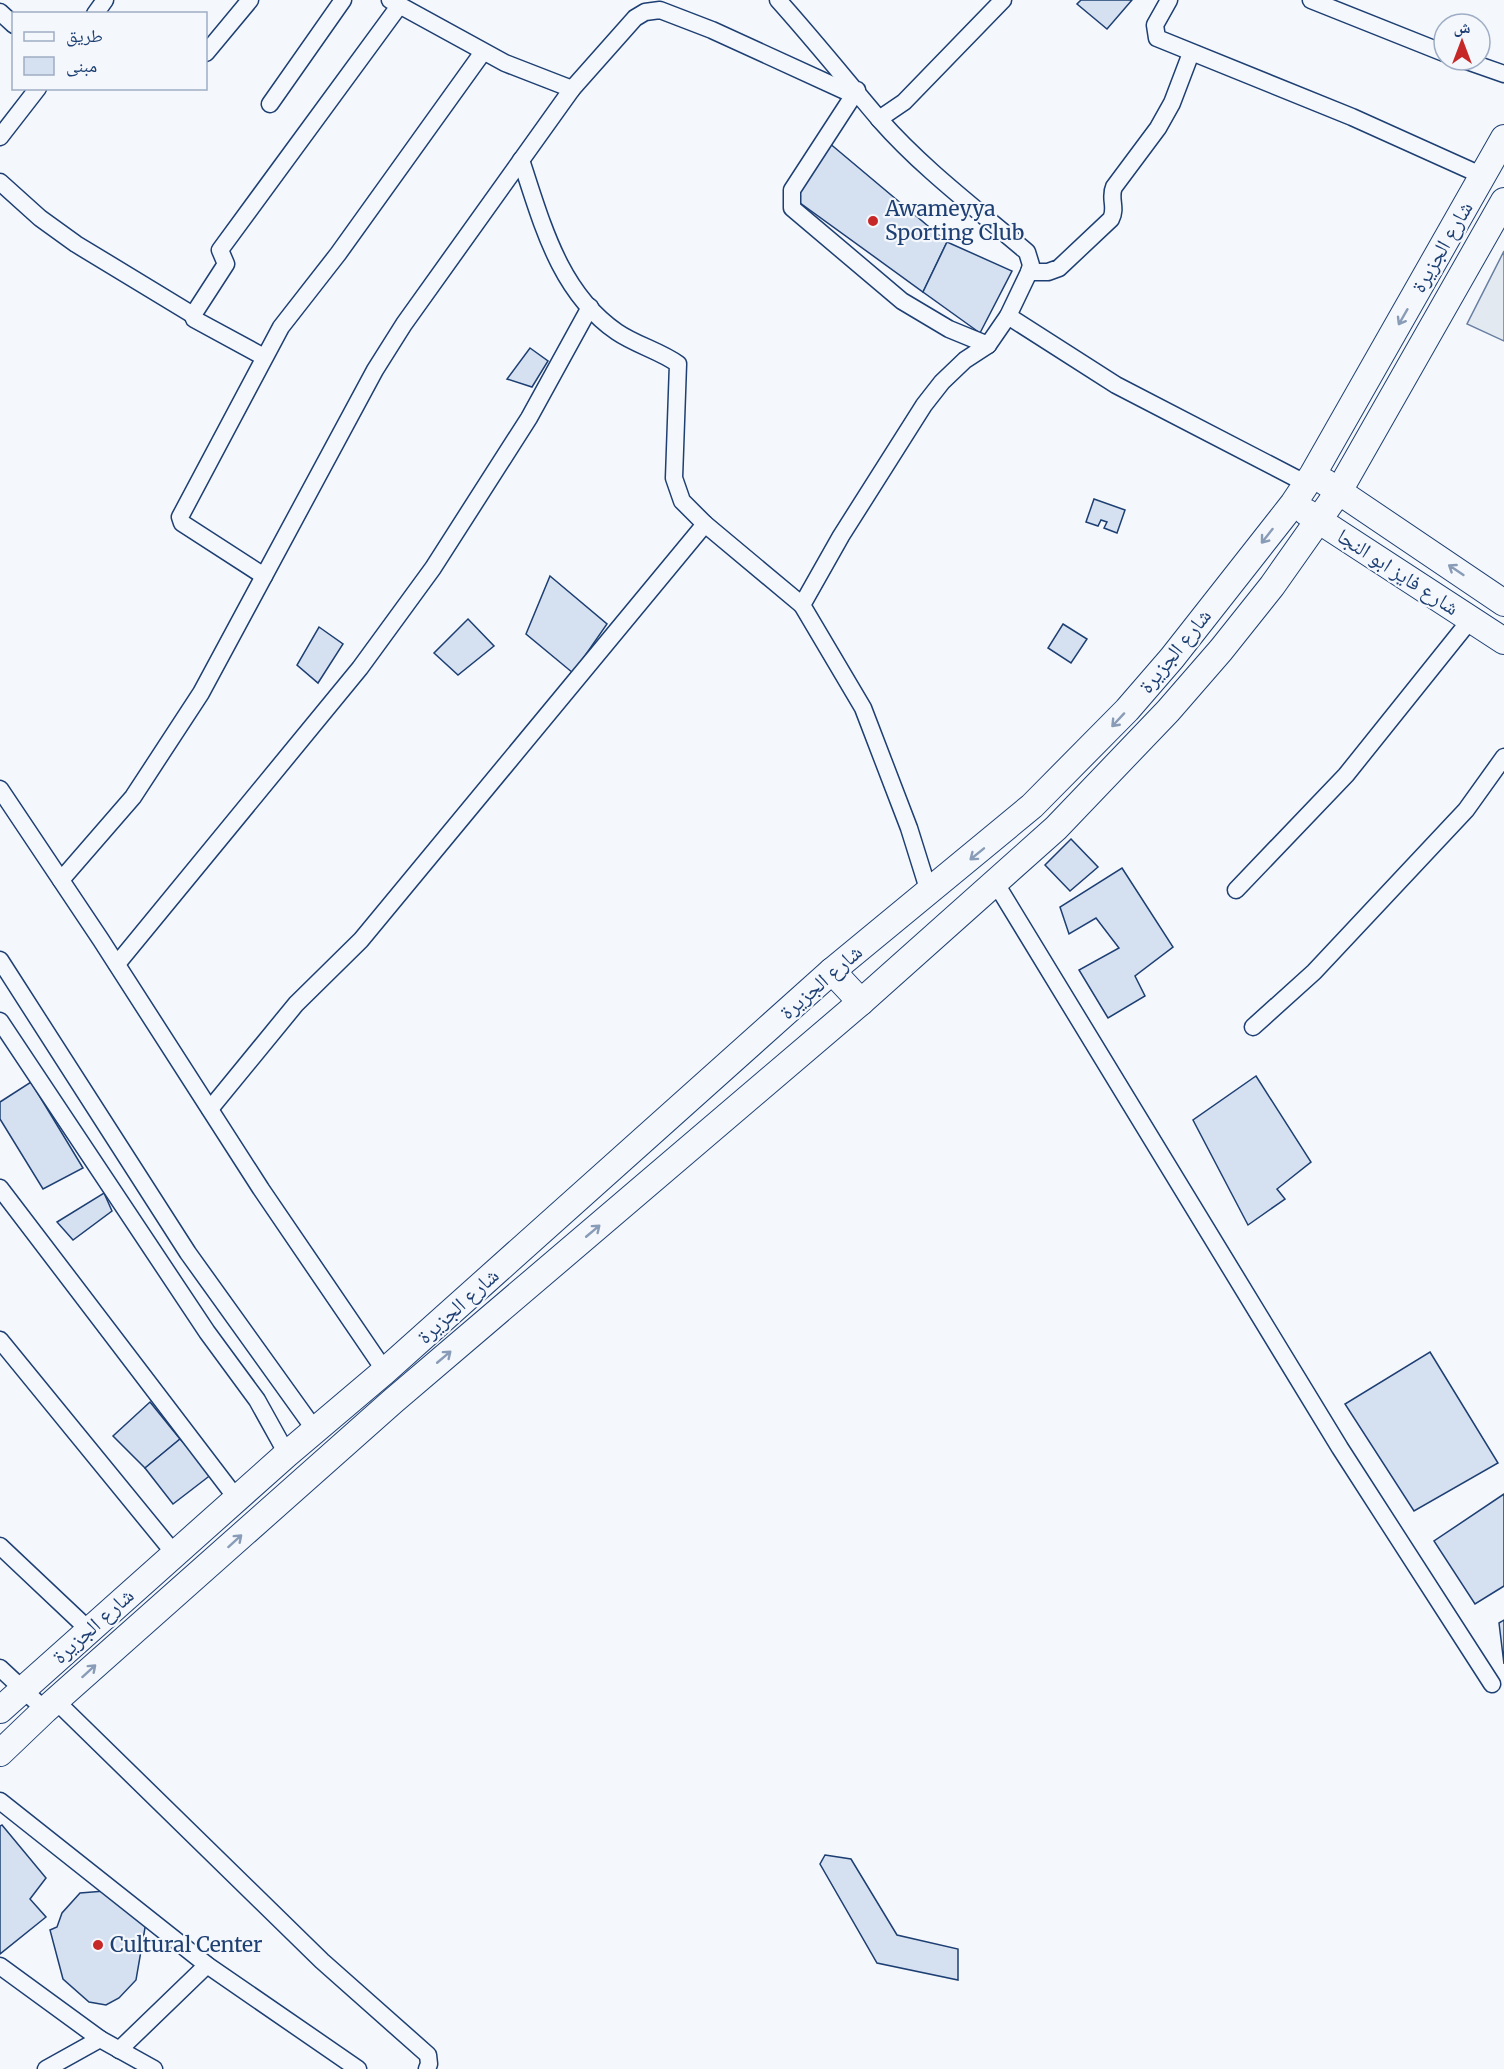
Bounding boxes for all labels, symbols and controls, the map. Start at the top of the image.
legend [12,12,207,90]
north arrow [1432,12,1492,72]
text: ش [1454,17,1471,37]
text: طريق [66,24,103,47]
text: مبنى [66,54,97,77]
place label: Awameyya Sporting Club [884,195,1024,246]
street label: شارع الجزيرة [1405,196,1479,297]
marker: Awameyya Sporting Club [866,214,880,228]
one-way arrow [1396,308,1408,325]
street label: شارع فايز ابو النجا [1332,522,1464,621]
one-way arrow [1261,528,1274,544]
one-way arrow [1448,564,1464,576]
street label: شارع الجزيرة [1132,603,1217,698]
one-way arrow [1111,712,1125,727]
one-way arrow [970,847,985,861]
street label: شارع الجزيرة [774,938,868,1025]
one-way arrow [585,1224,601,1237]
street label: شارع الجزيرة [411,1262,504,1349]
one-way arrow [436,1350,451,1364]
one-way arrow [227,1534,242,1548]
street label: شارع الجزيرة [46,1582,139,1669]
one-way arrow [82,1664,97,1678]
place label: Cultural Center [110,1931,262,1958]
marker: Cultural Center [91,1938,105,1952]

